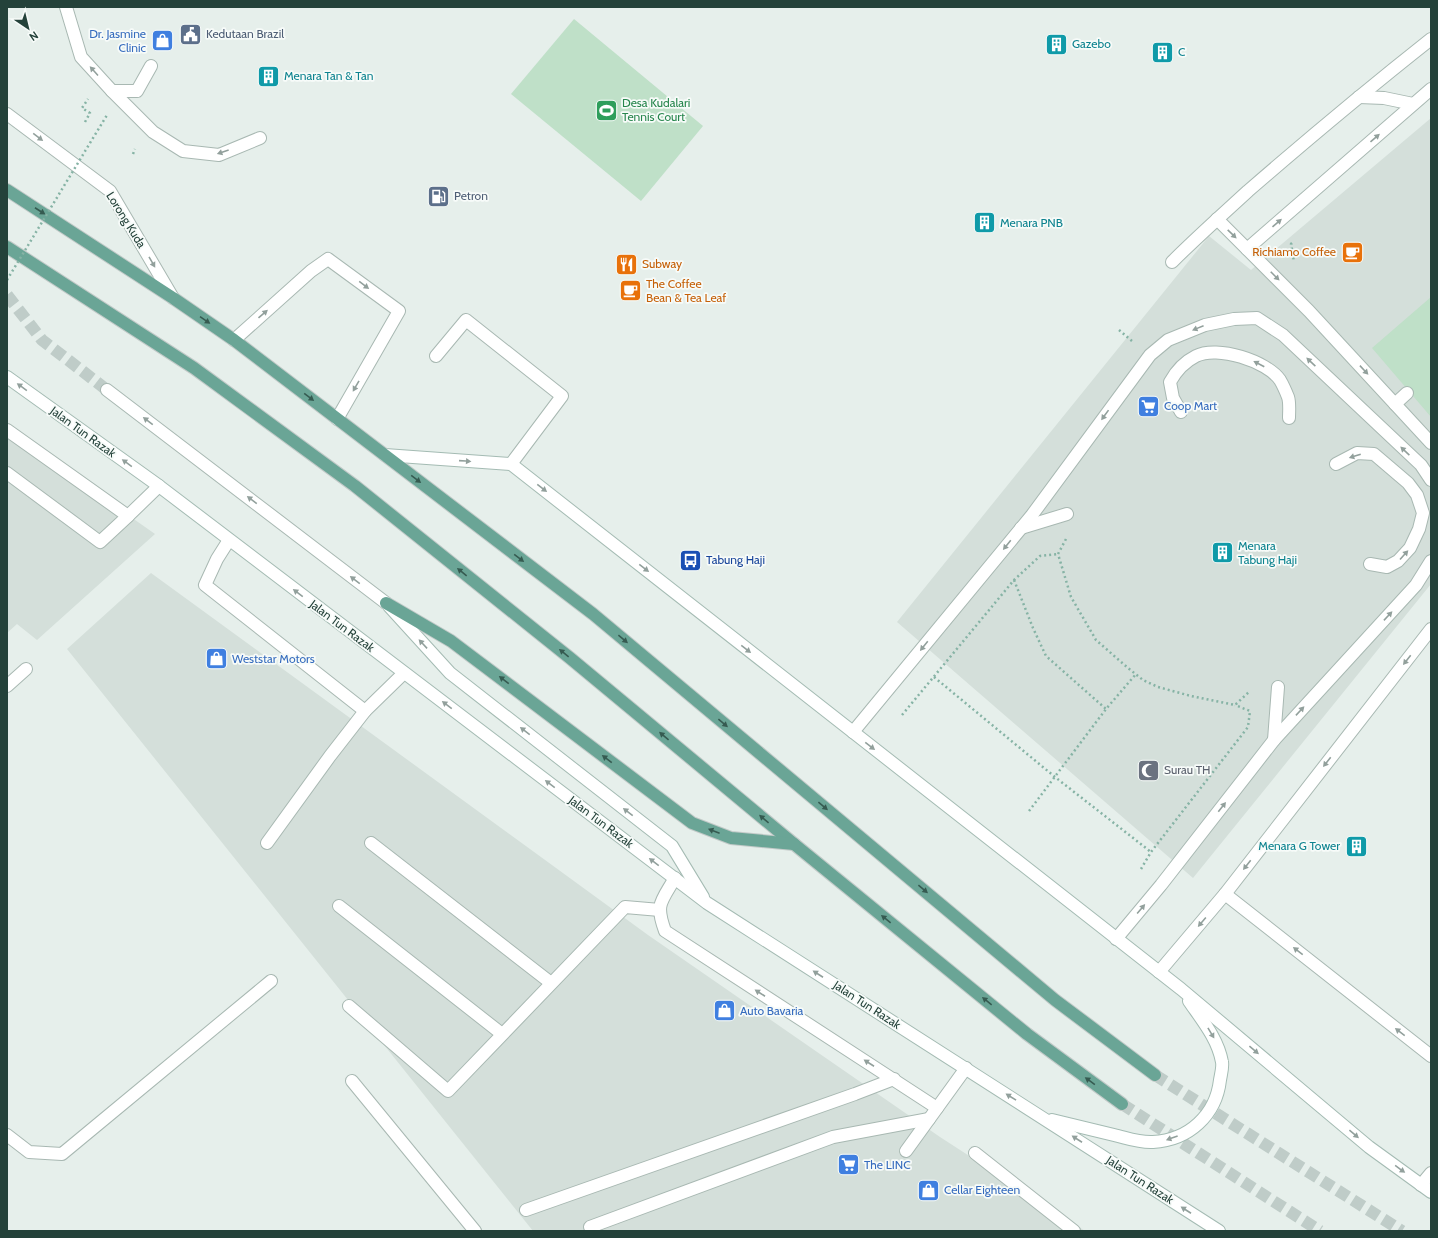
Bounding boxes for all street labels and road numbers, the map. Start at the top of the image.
street label: Lorong Kuda [103,189,150,251]
street label: Jalan Tun Razak [47,402,120,461]
street label: Jalan Tun Razak [306,596,378,655]
street label: Jalan Tun Razak [565,792,637,851]
street label: Jalan Tun Razak [830,977,904,1032]
street label: Jalan Tun Razak [1103,1152,1177,1207]

